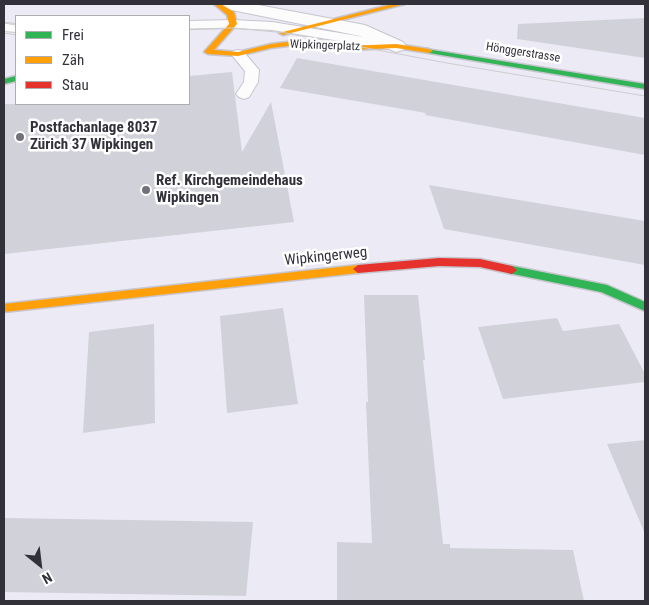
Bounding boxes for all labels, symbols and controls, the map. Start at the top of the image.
legend [15,15,190,105]
text: Frei [62,26,84,44]
street label: Wipkingerplatz [290,38,360,54]
street label: Hönggerstrasse [485,40,561,66]
text: Zäh [62,51,84,69]
text: Stau [62,76,89,94]
place label: Postfachanlage 8037 Zürich 37 Wipkingen [30,119,157,154]
marker: Postfachanlage 8037 Zürich 37 Wipkingen [14,131,26,143]
place label: Ref. Kirchgemeindehaus Wipkingen [156,172,303,207]
marker: Ref. Kirchgemeindehaus Wipkingen [140,184,152,196]
street label: Wipkingerweg [284,244,368,270]
north arrow [15,540,65,590]
text: N [40,569,55,587]

